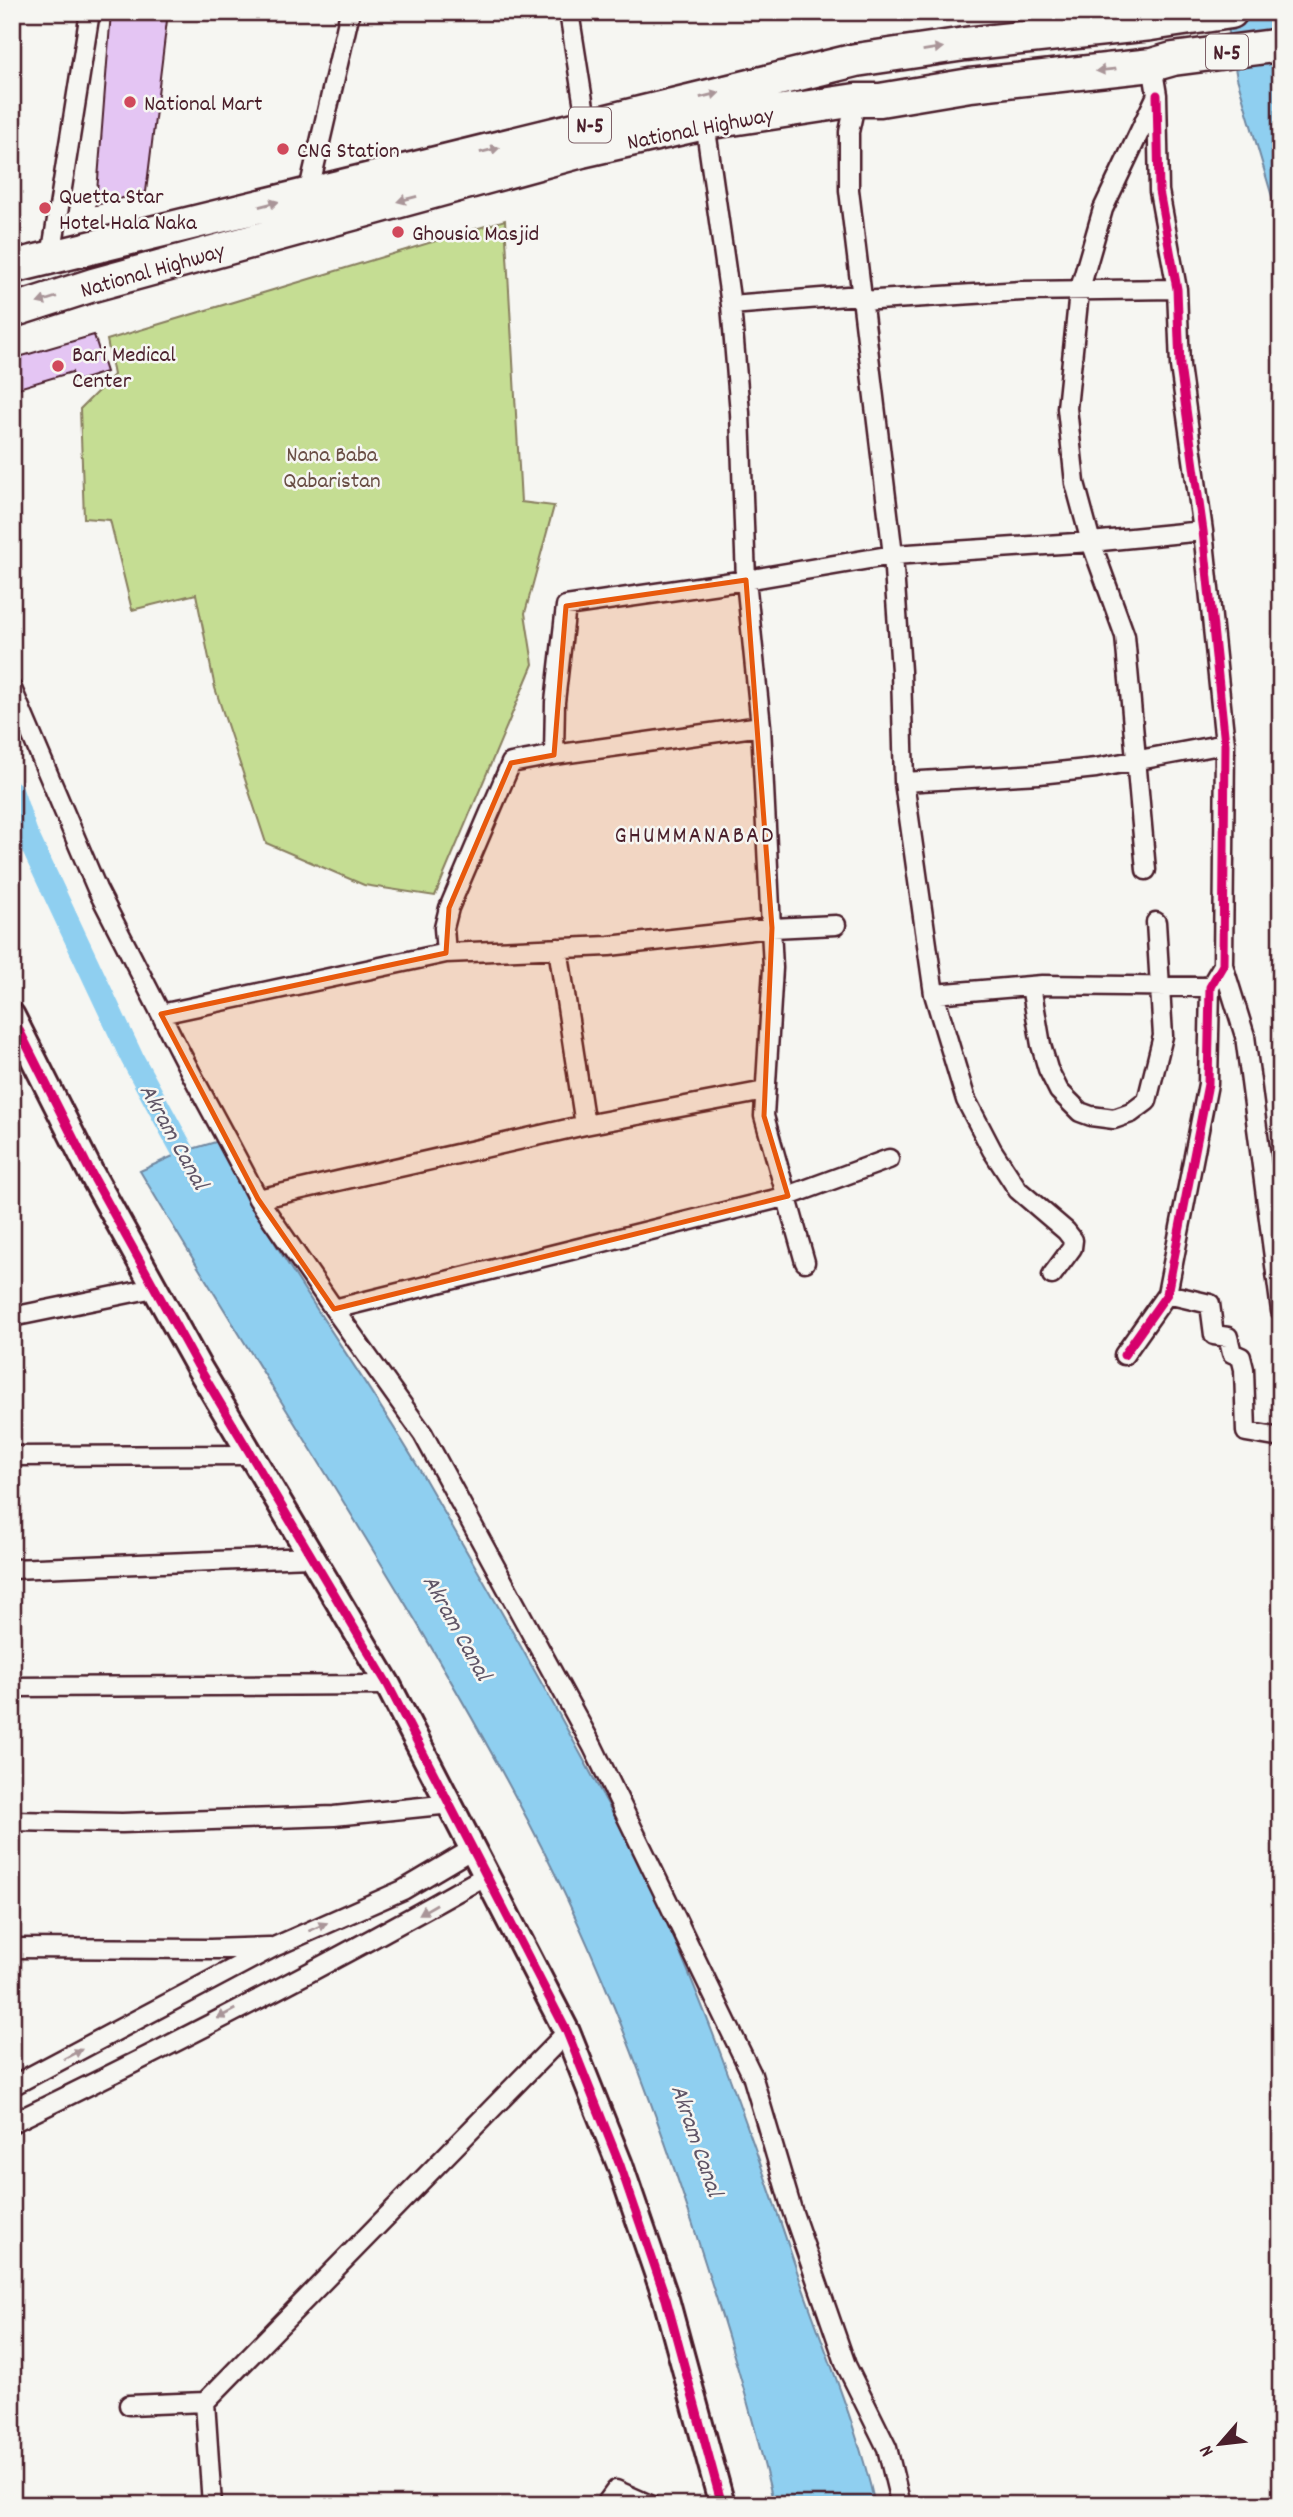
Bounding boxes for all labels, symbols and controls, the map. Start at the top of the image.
road number: N-5 [1206,34,1248,70]
one-way arrow [922,43,944,54]
one-way arrow [1095,65,1117,76]
place label: National Mart [144,89,263,122]
one-way arrow [700,89,722,100]
marker: National Mart [122,94,138,110]
street label: National Highway [625,100,777,161]
road number: N-5 [569,108,611,142]
place label: CNG Station [297,136,400,169]
marker: CNG Station [275,141,291,157]
one-way arrow [479,144,501,155]
place label: Quetta Star Hotel Hala Naka [59,182,198,241]
one-way arrow [396,194,417,204]
one-way arrow [258,198,280,209]
marker: Quetta Star Hotel Hala Naka [37,200,53,216]
place label: Ghousia Masjid [412,219,539,252]
marker: Ghousia Masjid [390,224,406,240]
street label: National Highway [77,236,230,309]
one-way arrow [36,295,57,306]
place label: Bari Medical Center [72,340,176,399]
marker: Bari Medical Center [50,358,66,374]
park label: Nana Baba Qabaristan [283,440,381,499]
district label: GHUMMANABAD [614,820,776,854]
water label: Akram Canal [129,1078,217,1199]
water label: Akram Canal [412,1569,500,1690]
one-way arrow [418,1903,438,1915]
one-way arrow [308,1921,328,1933]
one-way arrow [216,2008,236,2020]
one-way arrow [63,2048,82,2060]
water label: Akram Canal [660,2080,731,2204]
north arrow [1184,2408,1254,2478]
text: N [1194,2440,1222,2461]

